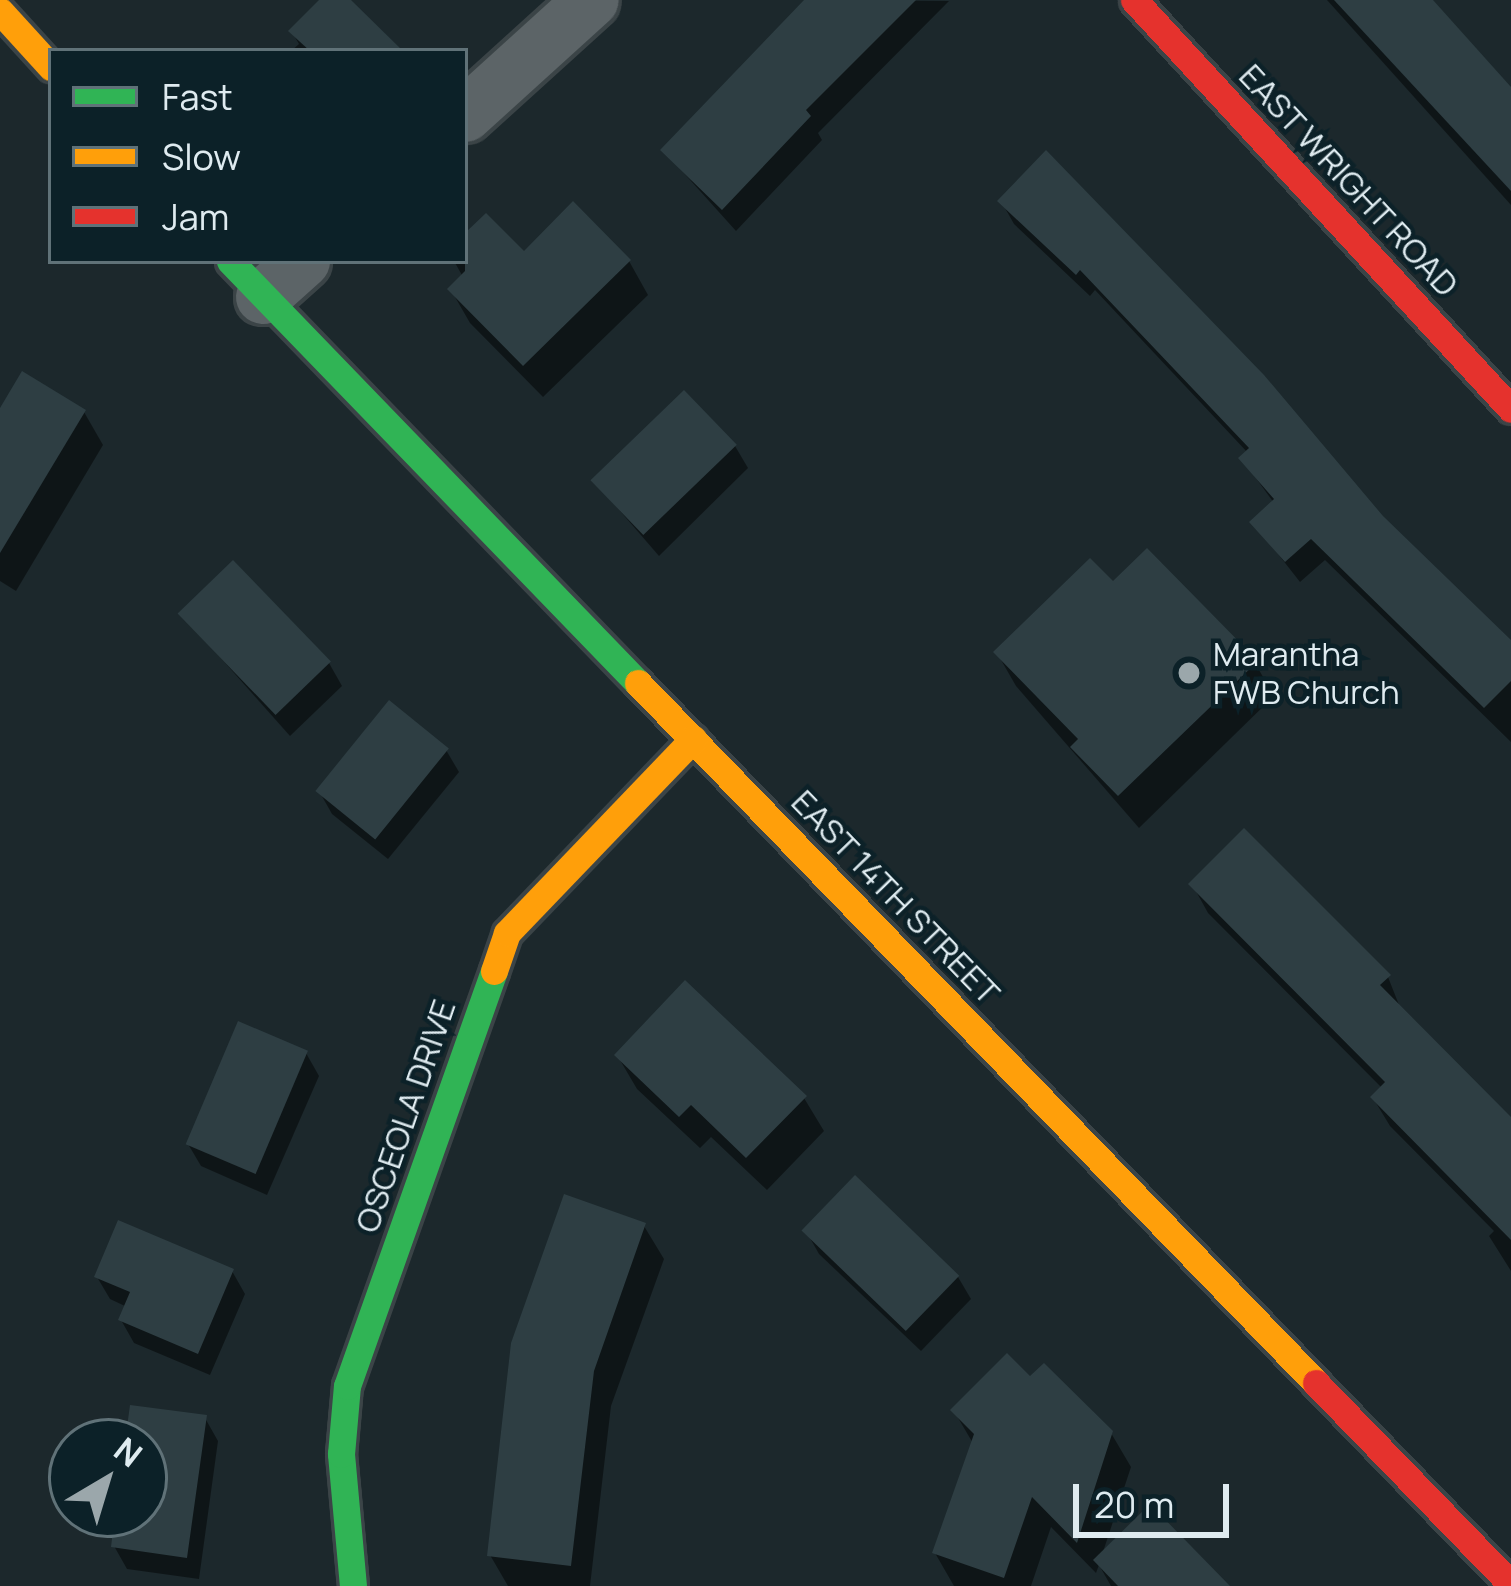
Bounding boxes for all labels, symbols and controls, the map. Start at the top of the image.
legend [48,48,468,264]
street label: EAST WRIGHT ROAD [1231,55,1467,305]
text: Fast [162,72,233,121]
text: Slow [162,132,241,181]
text: Jam [162,192,229,241]
place label: Marantha FWB Church [1213,634,1400,712]
marker: Marantha FWB Church [1176,660,1202,686]
street label: EAST 14TH STREET [783,781,1009,1013]
street label: OSCEOLA DRIVE [347,995,463,1237]
north arrow [48,1418,168,1538]
text: N [105,1427,152,1477]
scale bar [1079,1460,1235,1534]
text: 20 m [1094,1480,1174,1529]

